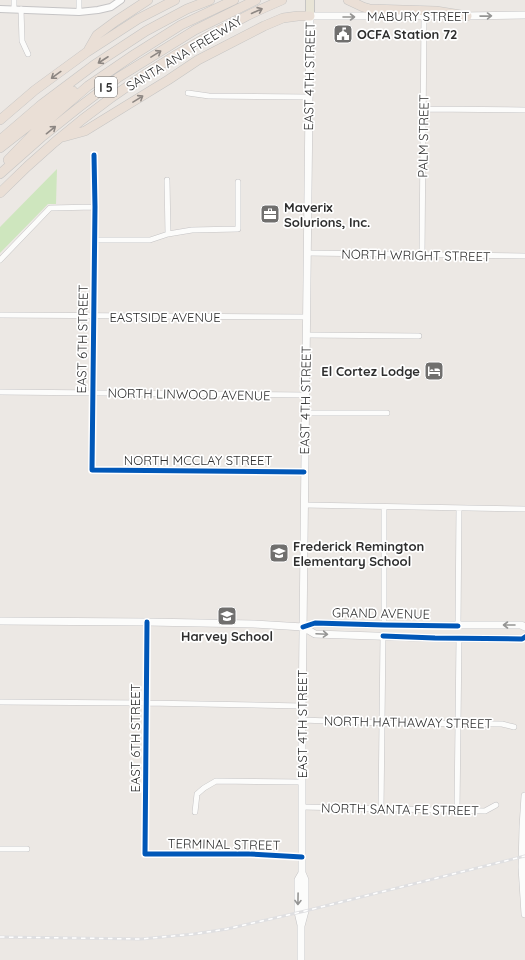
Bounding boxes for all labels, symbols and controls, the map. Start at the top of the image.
one-way arrow [251,7,263,14]
street label: MABURY STREET [367,8,469,24]
street label: SANTA ANA FREEWAY [123,12,245,94]
one-way arrow [479,12,492,20]
one-way arrow [342,13,355,21]
street label: EAST 4TH STREET [300,21,318,130]
public building icon: OCFA Station 72 [332,23,354,45]
place label: OCFA Station 72 [357,26,458,42]
one-way arrow [150,50,161,58]
one-way arrow [98,56,109,64]
one-way arrow [50,71,61,79]
road number: I 5 [95,77,117,97]
street label: PALM STREET [414,94,432,178]
one-way arrow [132,95,143,103]
one-way arrow [45,126,56,134]
place label: Maverix Solurions, Inc. [284,199,370,230]
office icon: Maverix Solurions, Inc. [259,203,281,225]
street label: NORTH WRIGHT STREET [341,246,491,264]
street label: EAST 6TH STREET [73,284,91,394]
street label: EASTSIDE AVENUE [109,309,221,325]
street label: EAST 4TH STREET [296,345,314,454]
hotel icon: El Cortez Lodge [423,360,445,382]
place label: El Cortez Lodge [321,363,420,379]
street label: NORTH LINWOOD AVENUE [107,385,271,403]
street label: NORTH MCCLAY STREET [124,452,272,468]
place label: Frederick Remington Elementary School [293,538,424,569]
school or university icon: Frederick Remington Elementary School [268,542,290,564]
street label: GRAND AVENUE [332,604,430,622]
school or university icon: Harvey School [216,605,238,627]
one-way arrow [503,621,516,629]
place label: Harvey School [181,628,273,644]
one-way arrow [315,630,328,637]
street label: EAST 4TH STREET [294,670,310,778]
street label: EAST 6TH STREET [127,683,143,792]
street label: NORTH HATHAWAY STREET [324,713,493,731]
street label: NORTH SANTA FE STREET [321,800,479,818]
street label: TERMINAL STREET [167,835,281,853]
one-way arrow [294,892,302,905]

